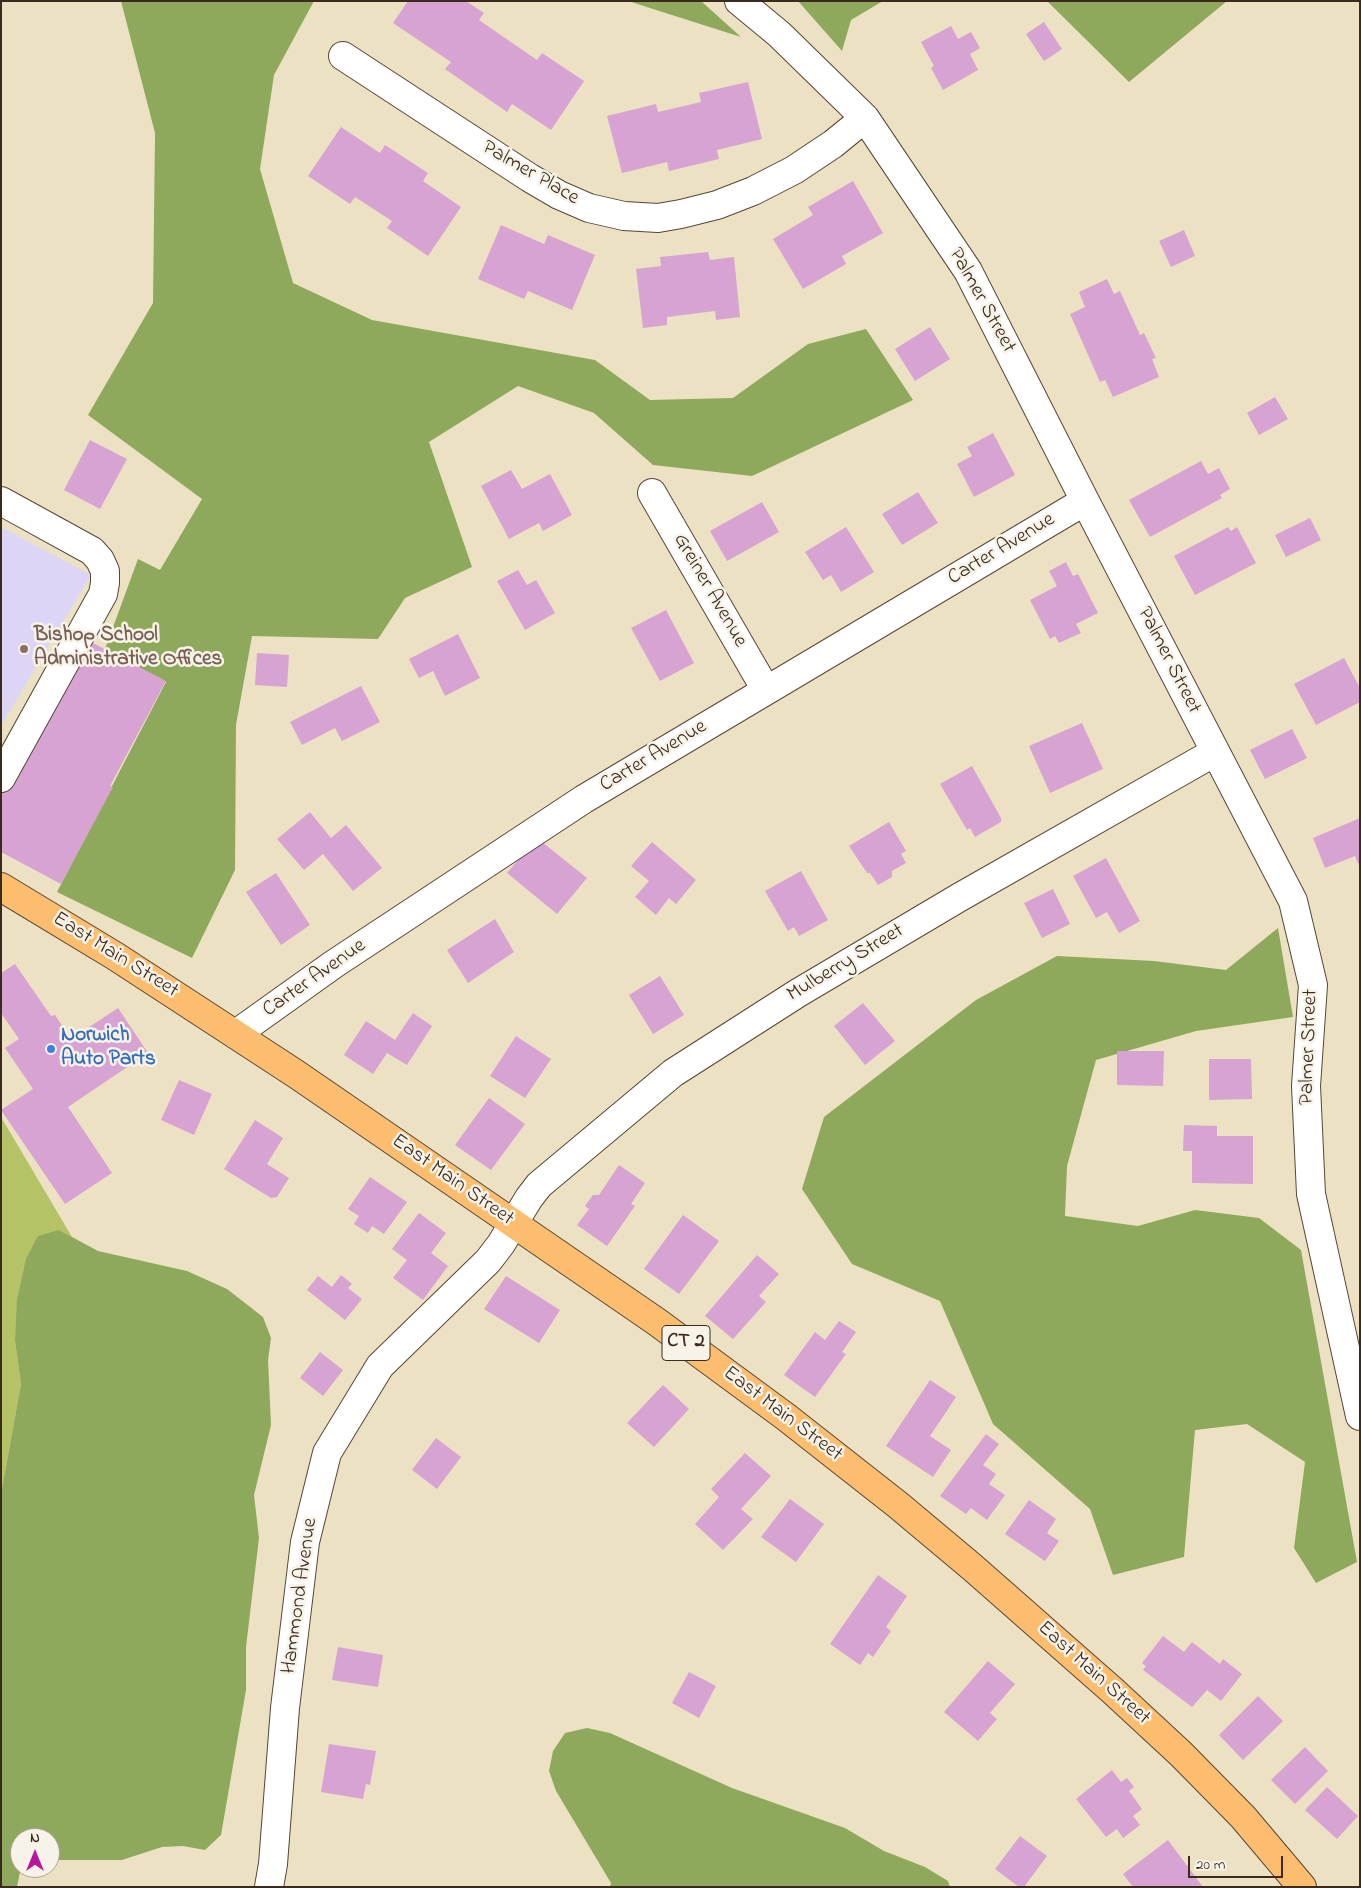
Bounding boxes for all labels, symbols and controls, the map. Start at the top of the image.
street label: Palmer Place [477,136,583,212]
street label: Palmer Street [942,244,1020,358]
street label: Carter Avenue [944,508,1060,592]
street label: Greiner Avenue [666,530,752,652]
street label: Palmer Street [1130,604,1206,718]
place label: Bishop School Administrative Offices [34,624,222,674]
marker: Bishop School Administrative Offices [18,643,30,655]
street label: Carter Avenue [596,715,712,799]
street label: East Main Street [47,907,183,1005]
street label: Mulberry Street [783,919,909,1009]
street label: Carter Avenue [258,934,372,1024]
street label: Palmer Street [1295,989,1325,1105]
place label: Norwich Auto Parts [61,1024,156,1074]
marker: Norwich Auto Parts [45,1043,57,1055]
street label: East Main Street [386,1130,518,1232]
road number: CT 2 [662,1326,710,1360]
street label: East Main Street [717,1362,847,1468]
street label: Hammond Avenue [278,1516,324,1676]
street label: East Main Street [1031,1617,1155,1731]
north arrow [10,1828,60,1878]
text: N [30,1828,40,1849]
scale bar [1191,1846,1286,1878]
text: 20 m [1196,1854,1225,1876]

